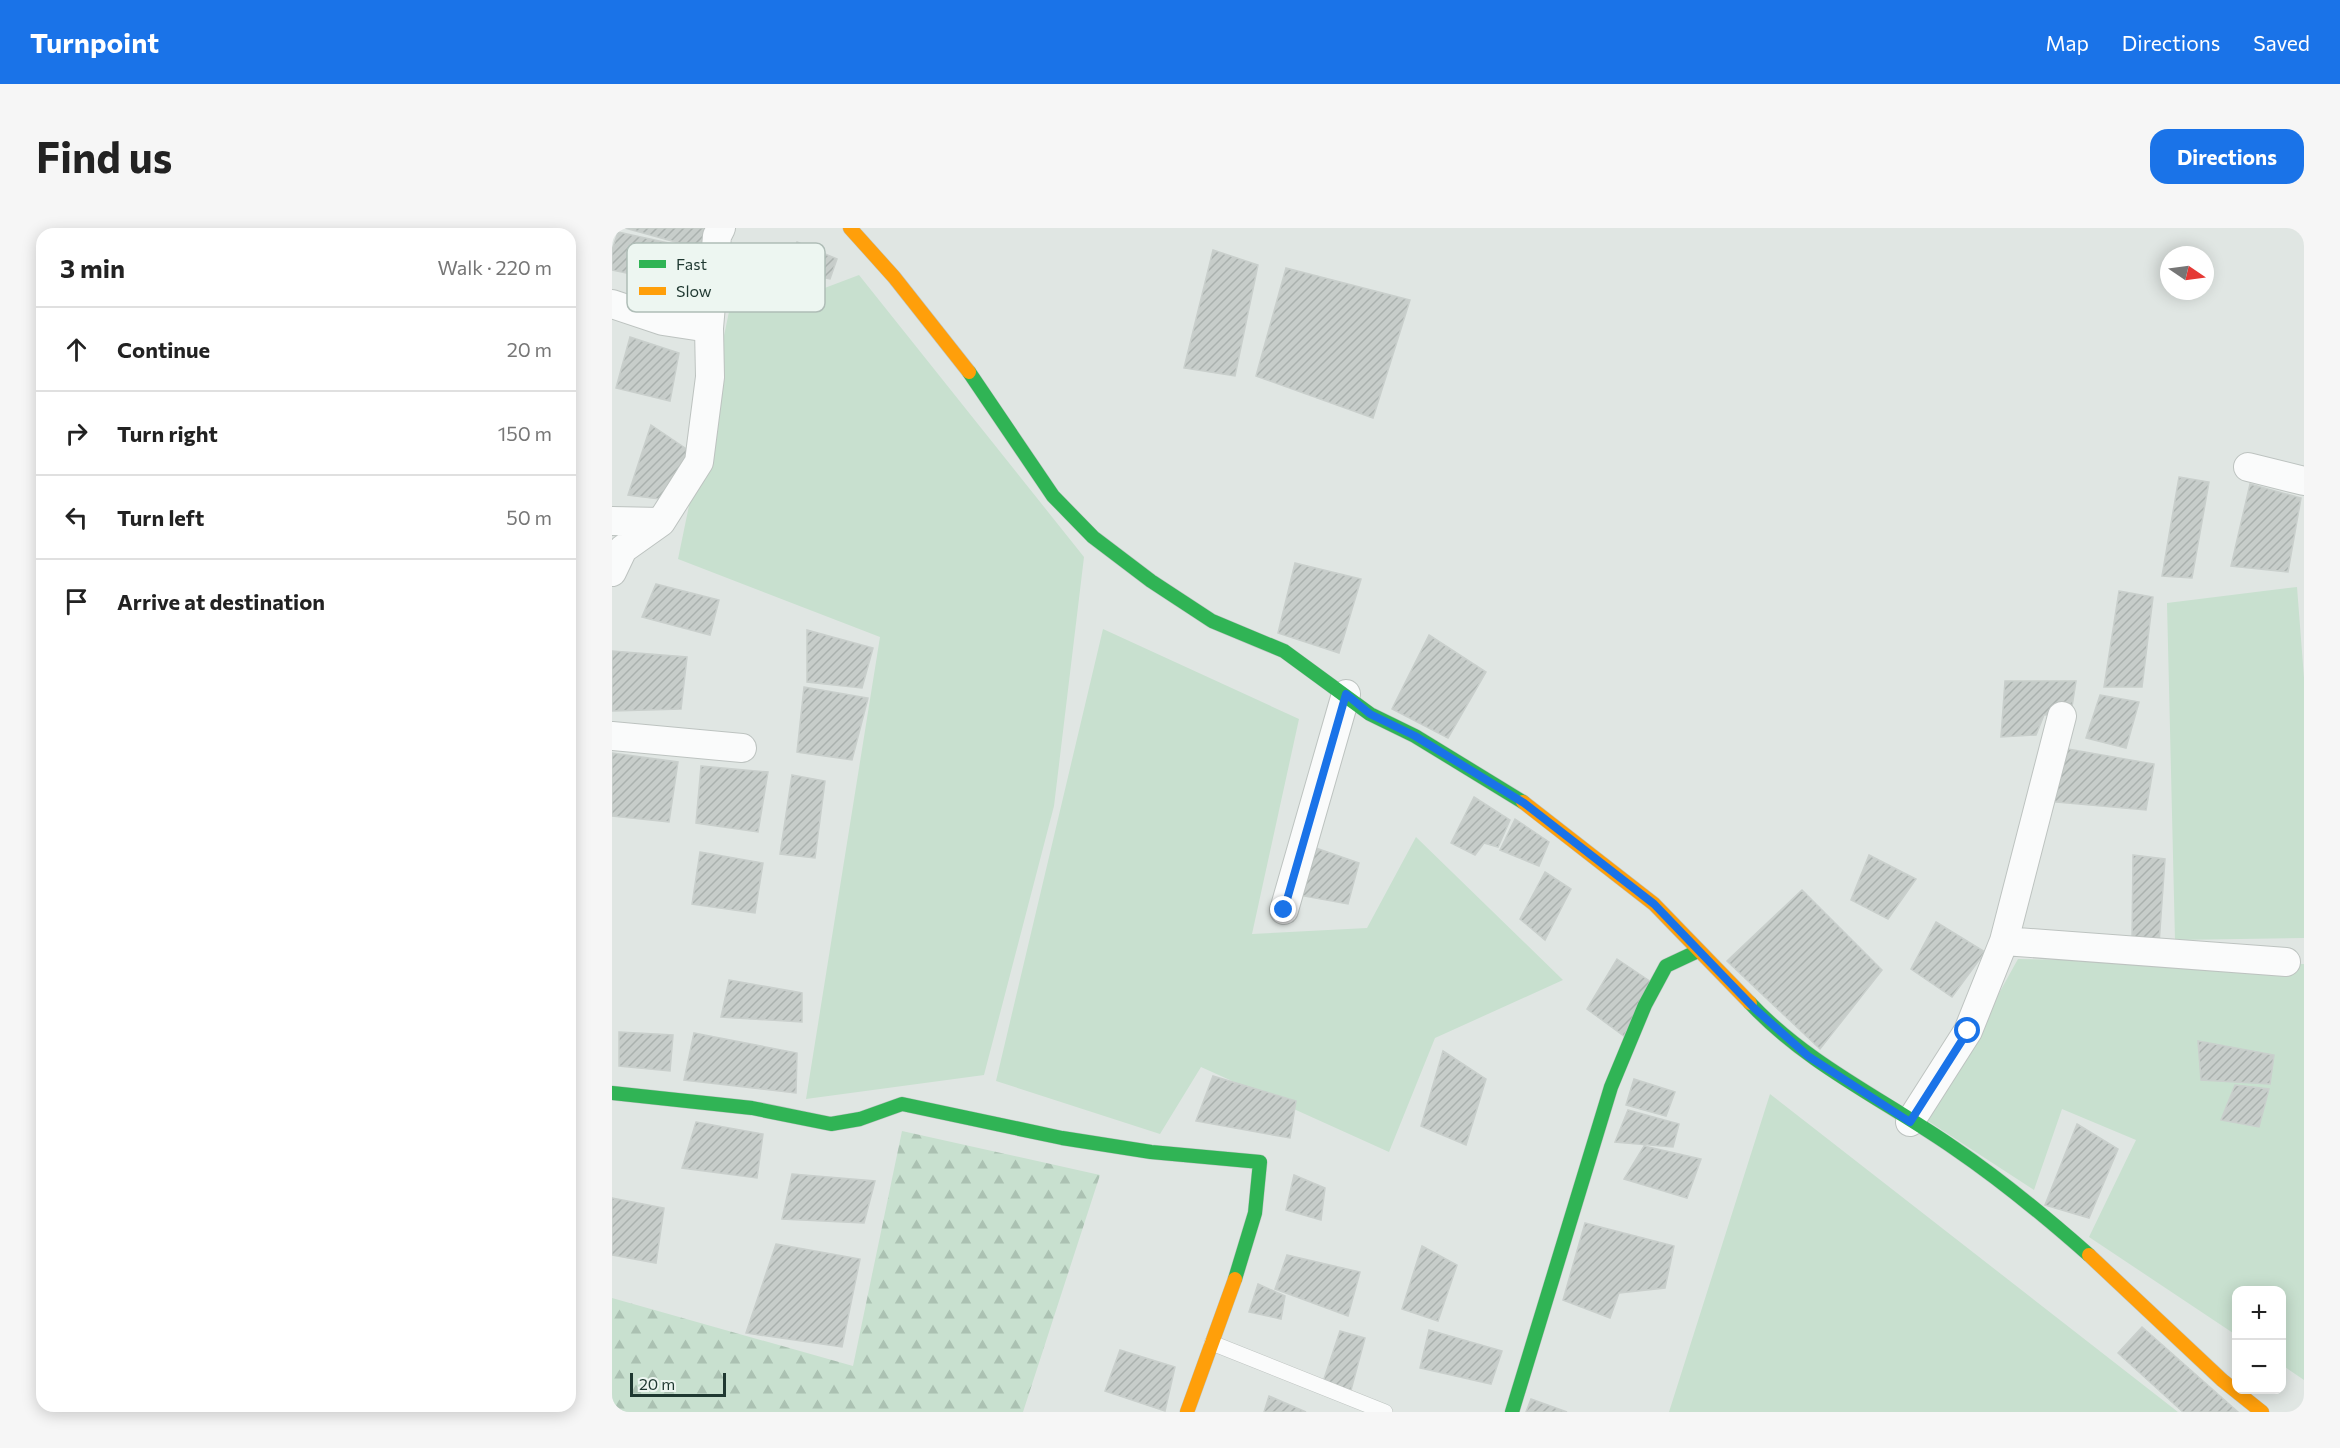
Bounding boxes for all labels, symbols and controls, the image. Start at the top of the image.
text: Turnpoint [30,25,159,59]
text: Map [2046,30,2089,55]
text: Directions [2122,30,2220,55]
text: Saved [2253,30,2310,55]
button: Directions [2150,129,2304,184]
text: Find us [36,130,172,182]
legend [627,243,825,312]
north arrow [2160,246,2214,300]
text: 3 min [60,252,125,283]
text: Fast [676,254,707,273]
text: Walk · 220 m [437,255,552,279]
text: Slow [676,281,712,300]
icon: ahead [60,333,93,366]
text: Continue [117,336,210,363]
text: 20 m [507,337,552,361]
icon: right [60,417,93,450]
text: Turn right [117,420,218,447]
text: 150 m [498,421,552,445]
icon: left [60,501,93,534]
text: Turn left [117,504,204,531]
text: 50 m [506,505,552,529]
icon: arrive [60,585,93,618]
text: Arrive at destination [117,588,325,615]
route end [1270,896,1296,922]
route start [1954,1017,1980,1043]
map controls [2232,1286,2286,1394]
button: + [2232,1286,2286,1340]
button: − [2232,1340,2286,1394]
scale bar [630,1370,726,1398]
text: 20 m [639,1374,675,1393]

